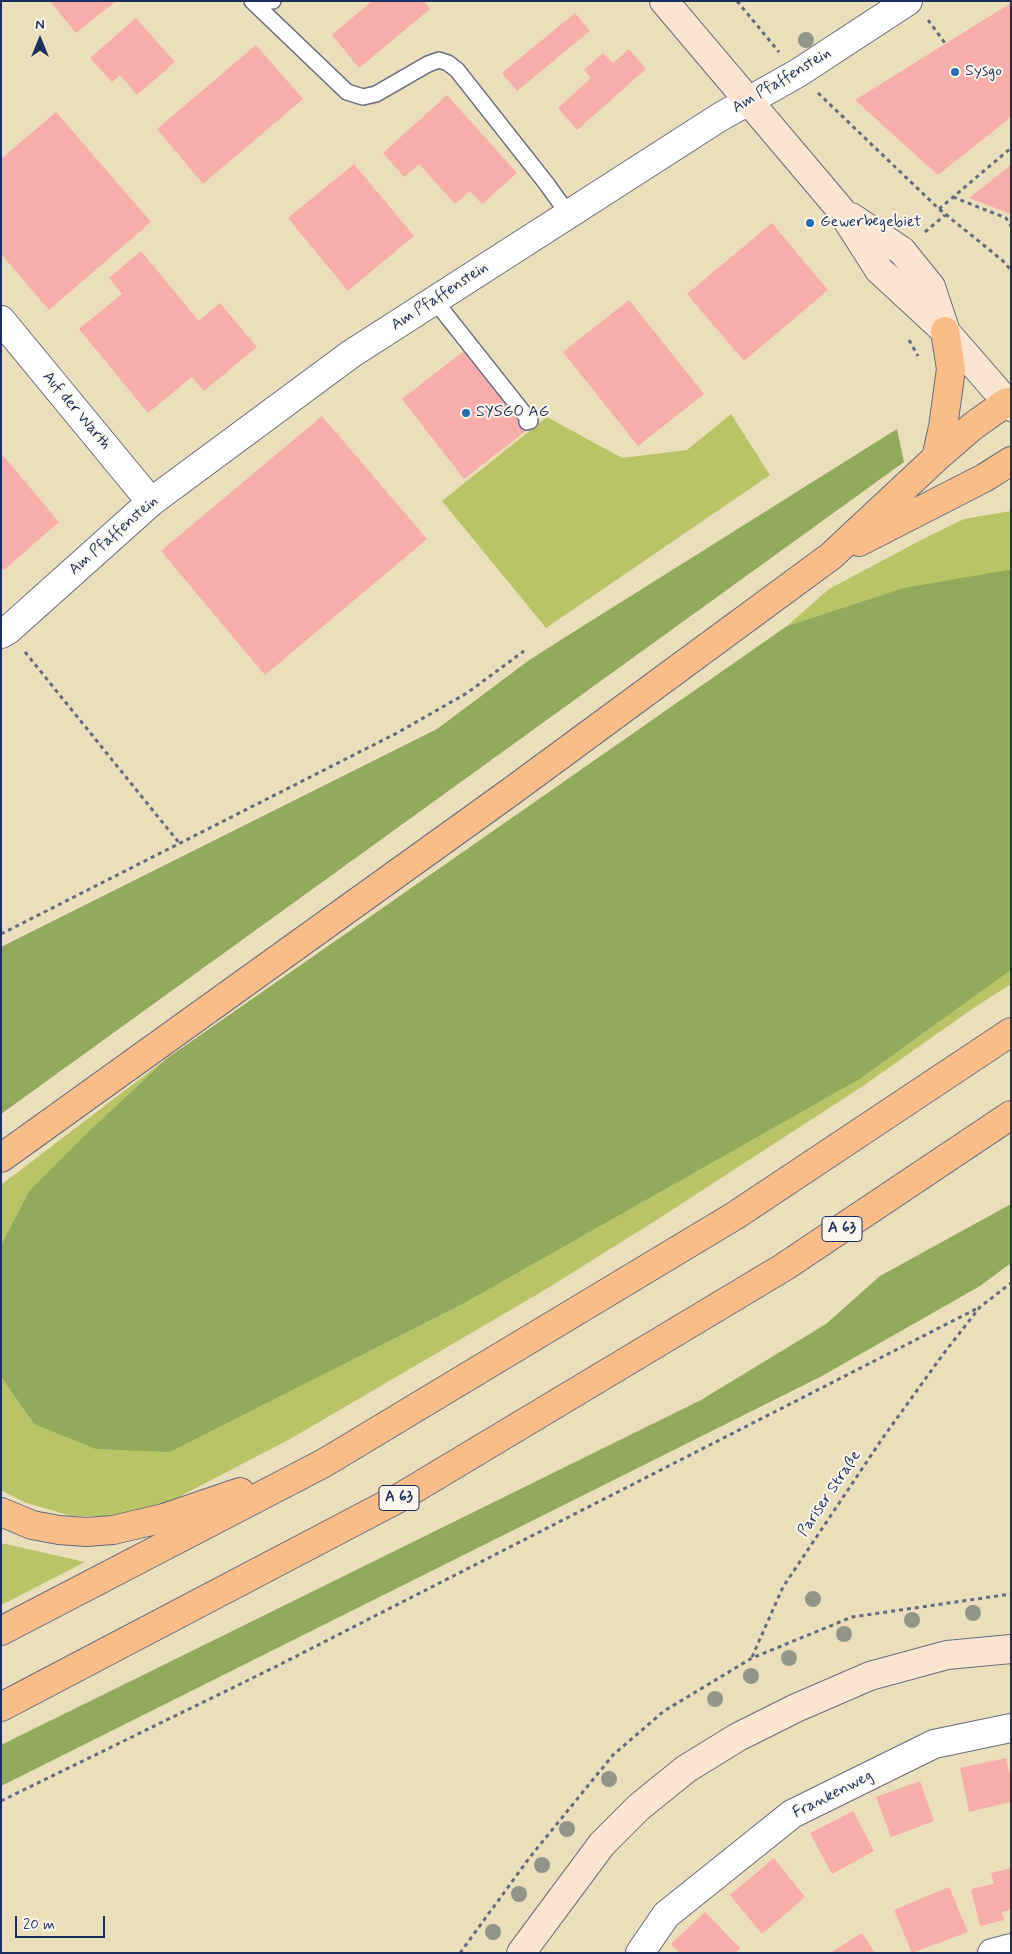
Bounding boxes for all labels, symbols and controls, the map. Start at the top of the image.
north arrow [15,15,65,65]
text: N [35,16,45,34]
street label: Am Pfaffenstein [729,44,835,118]
place label: Sysgo [965,62,1002,82]
marker: Sysgo [949,66,961,78]
place label: Gewerbegebiet [820,213,921,233]
marker: Gewerbegebiet [804,217,816,229]
street label: Am Pfaffenstein [388,259,492,335]
street label: Auf der Warth [38,368,114,454]
place label: SYSGO AG [476,403,549,423]
marker: SYSGO AG [460,407,472,419]
street label: Am Pfaffenstein [66,492,162,580]
road number: A 63 [822,1216,862,1242]
street label: Pariser Straße [794,1447,866,1541]
road number: A 63 [379,1486,419,1510]
street label: Frankenweg [790,1767,876,1823]
scale bar [18,1906,108,1938]
text: 20 m [23,1915,55,1935]

